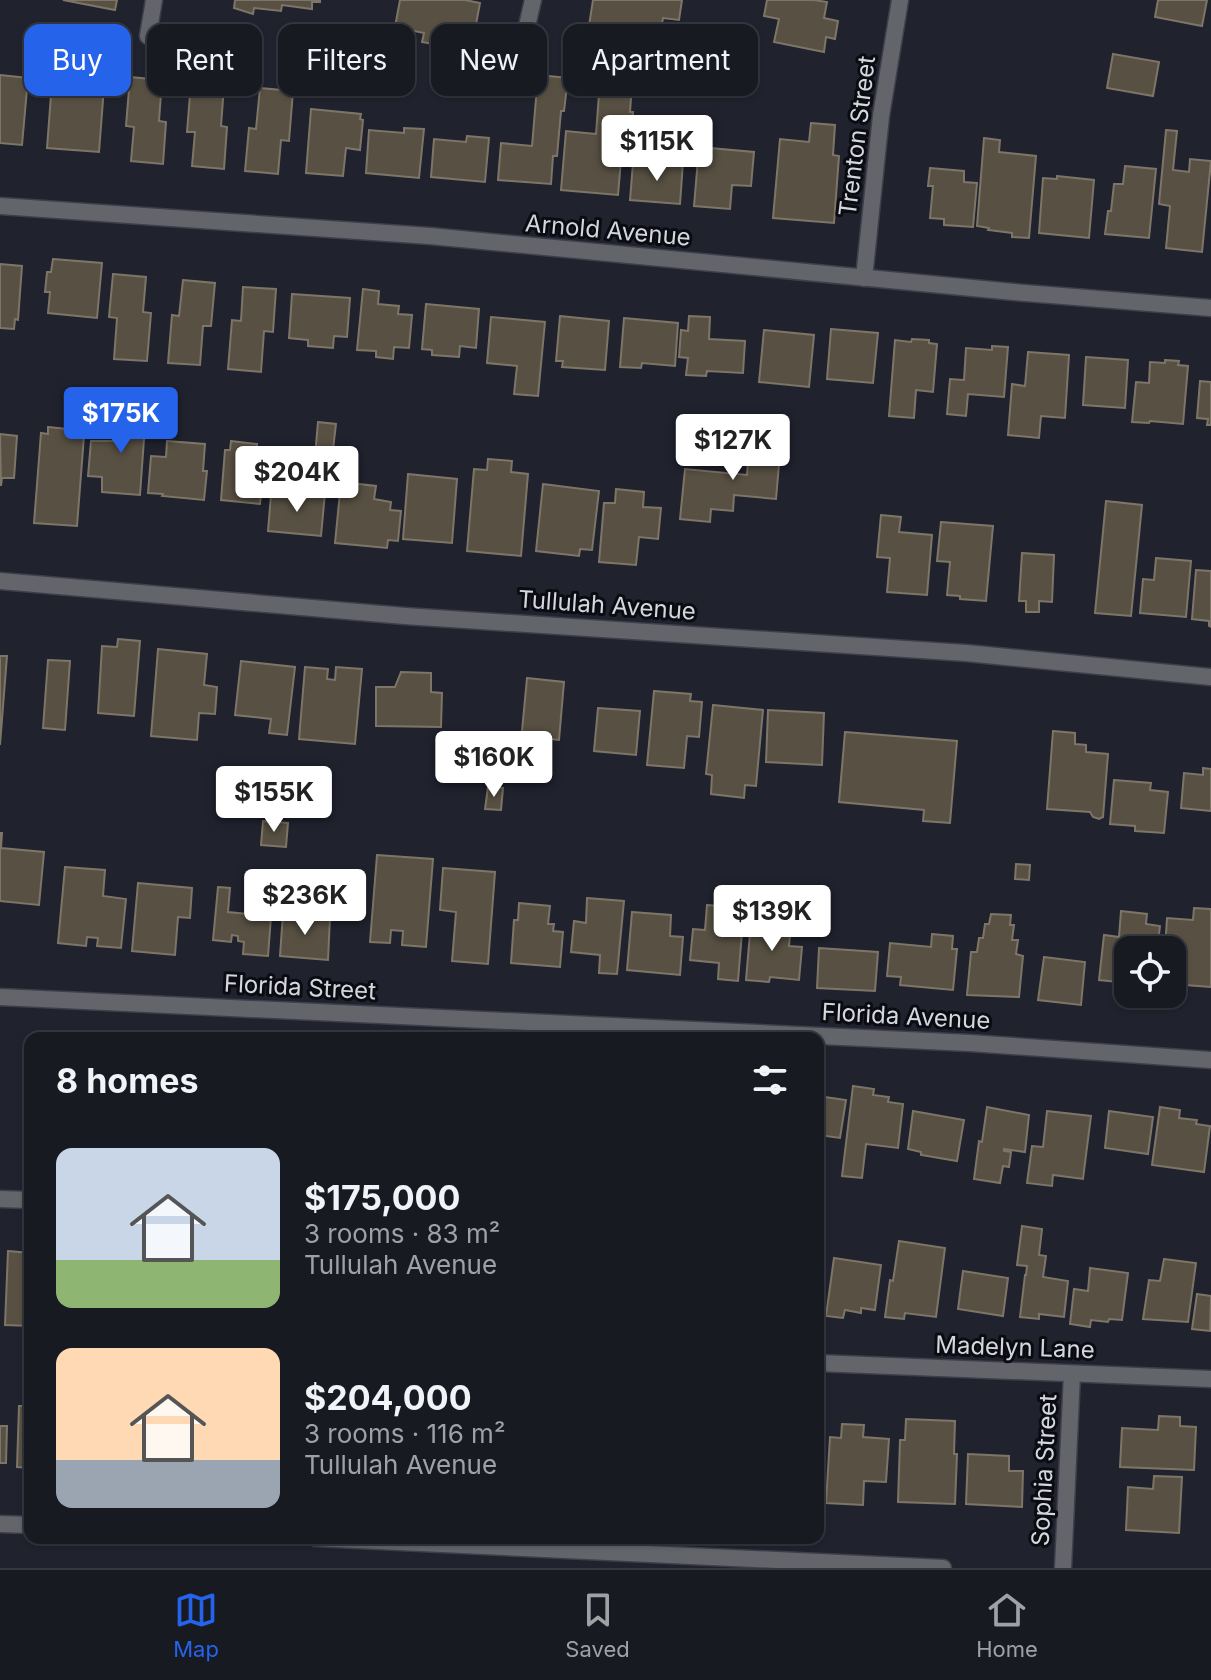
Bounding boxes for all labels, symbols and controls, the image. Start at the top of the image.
chip: Buy [24,24,131,96]
chip: Rent [147,24,262,96]
chip: Filters [278,24,415,96]
chip: New [431,24,547,96]
chip: Apartment [563,24,758,96]
street label: Trenton Street [833,54,881,218]
pin: $115K [601,115,713,183]
text: $115K [620,125,694,156]
street label: Arnold Avenue [524,208,692,252]
pin: $175K [65,387,177,455]
text: $175K [82,397,160,428]
pin: $127K [677,414,789,482]
text: $127K [694,424,772,455]
pin: $204K [241,446,353,514]
text: $204K [253,456,341,487]
street label: Tullulah Avenue [517,584,697,626]
pin: $160K [438,731,550,799]
text: $160K [453,741,535,772]
pin: $155K [218,766,330,834]
text: $155K [234,776,314,807]
pin: $236K [249,869,361,937]
text: $236K [262,879,348,910]
pin: $139K [716,885,828,953]
text: $139K [732,895,812,926]
map controls [1114,936,1186,1008]
button: locate [1114,936,1186,1008]
street label: Florida Street [223,969,377,1005]
street label: Florida Avenue [821,997,991,1035]
icon: filters [748,1058,792,1102]
text: 8 homes [56,1060,199,1101]
text: $175,000 [304,1177,460,1218]
icon: home [120,1180,216,1276]
text: 3 rooms · 83 m² [304,1218,500,1249]
text: Tullulah Avenue [304,1249,497,1280]
street label: Madelyn Lane [935,1330,1095,1364]
text: $204,000 [304,1377,472,1418]
icon: home [120,1380,216,1476]
street label: Sophia Street [1026,1393,1062,1547]
text: 3 rooms · 116 m² [304,1418,505,1449]
text: Tullulah Avenue [304,1449,497,1480]
tab: Map [173,1588,219,1662]
tab: Saved [565,1588,630,1662]
tab: Home [976,1588,1038,1662]

